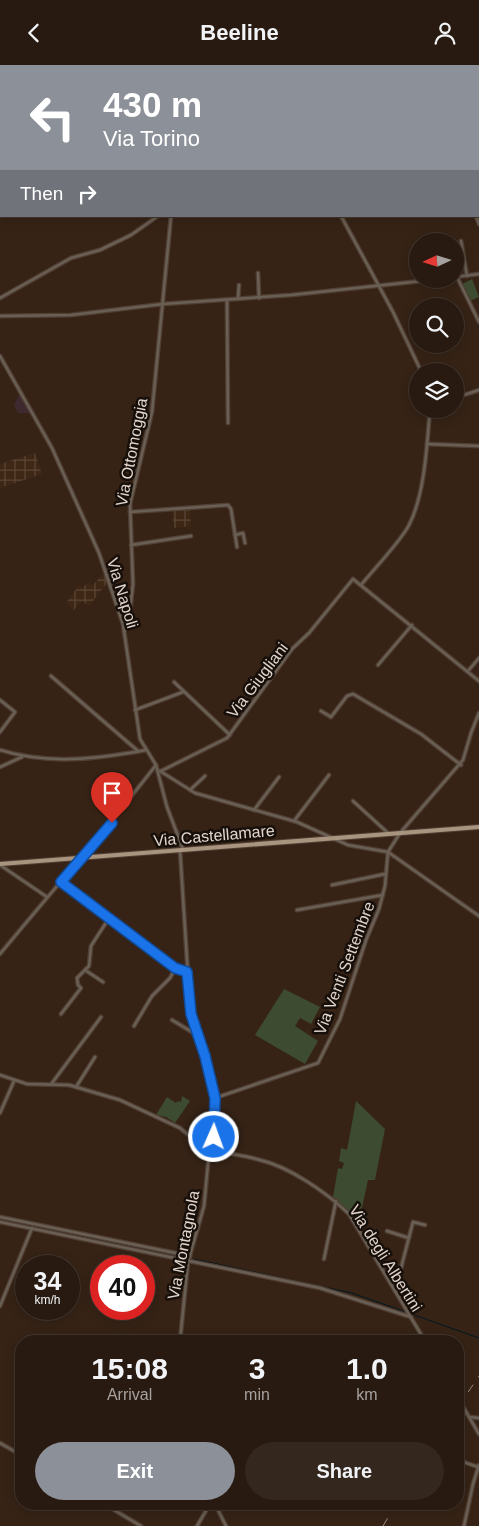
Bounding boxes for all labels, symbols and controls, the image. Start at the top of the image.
icon: back [20,19,48,47]
icon: person [431,19,459,47]
text: Beeline [200,20,279,45]
icon: left [20,85,85,150]
text: 430 m [103,85,202,124]
text: Via Torino [103,126,200,151]
icon: right [73,180,101,208]
text: Then [20,183,63,204]
north arrow [409,233,464,287]
map controls [409,233,464,418]
button: search [409,298,464,353]
button: layers [409,363,464,418]
street label: Via Ottomoggia [113,396,150,508]
street label: Via Napoli [104,556,141,630]
street label: Via Giugliani [224,639,291,721]
pin [91,772,133,823]
icon: arrive [98,779,126,807]
street label: Via Castellamare [153,822,275,849]
street label: Via Venti Settembre [311,899,378,1037]
position arrow [187,1110,239,1162]
street label: Via Montagnola [165,1189,202,1301]
street label: Via degli Albertini [346,1202,425,1315]
speed limit sign: 40 [90,1255,155,1320]
text: 34 [34,1267,61,1295]
text: km/h [34,1293,61,1307]
text: 15:08 [91,1352,168,1385]
text: 3 [249,1352,265,1385]
text: 1.0 [346,1352,388,1385]
text: Arrival [107,1386,152,1403]
text: min [244,1386,270,1403]
text: km [356,1386,378,1403]
button: Exit [35,1442,235,1500]
button: Share [245,1442,444,1500]

